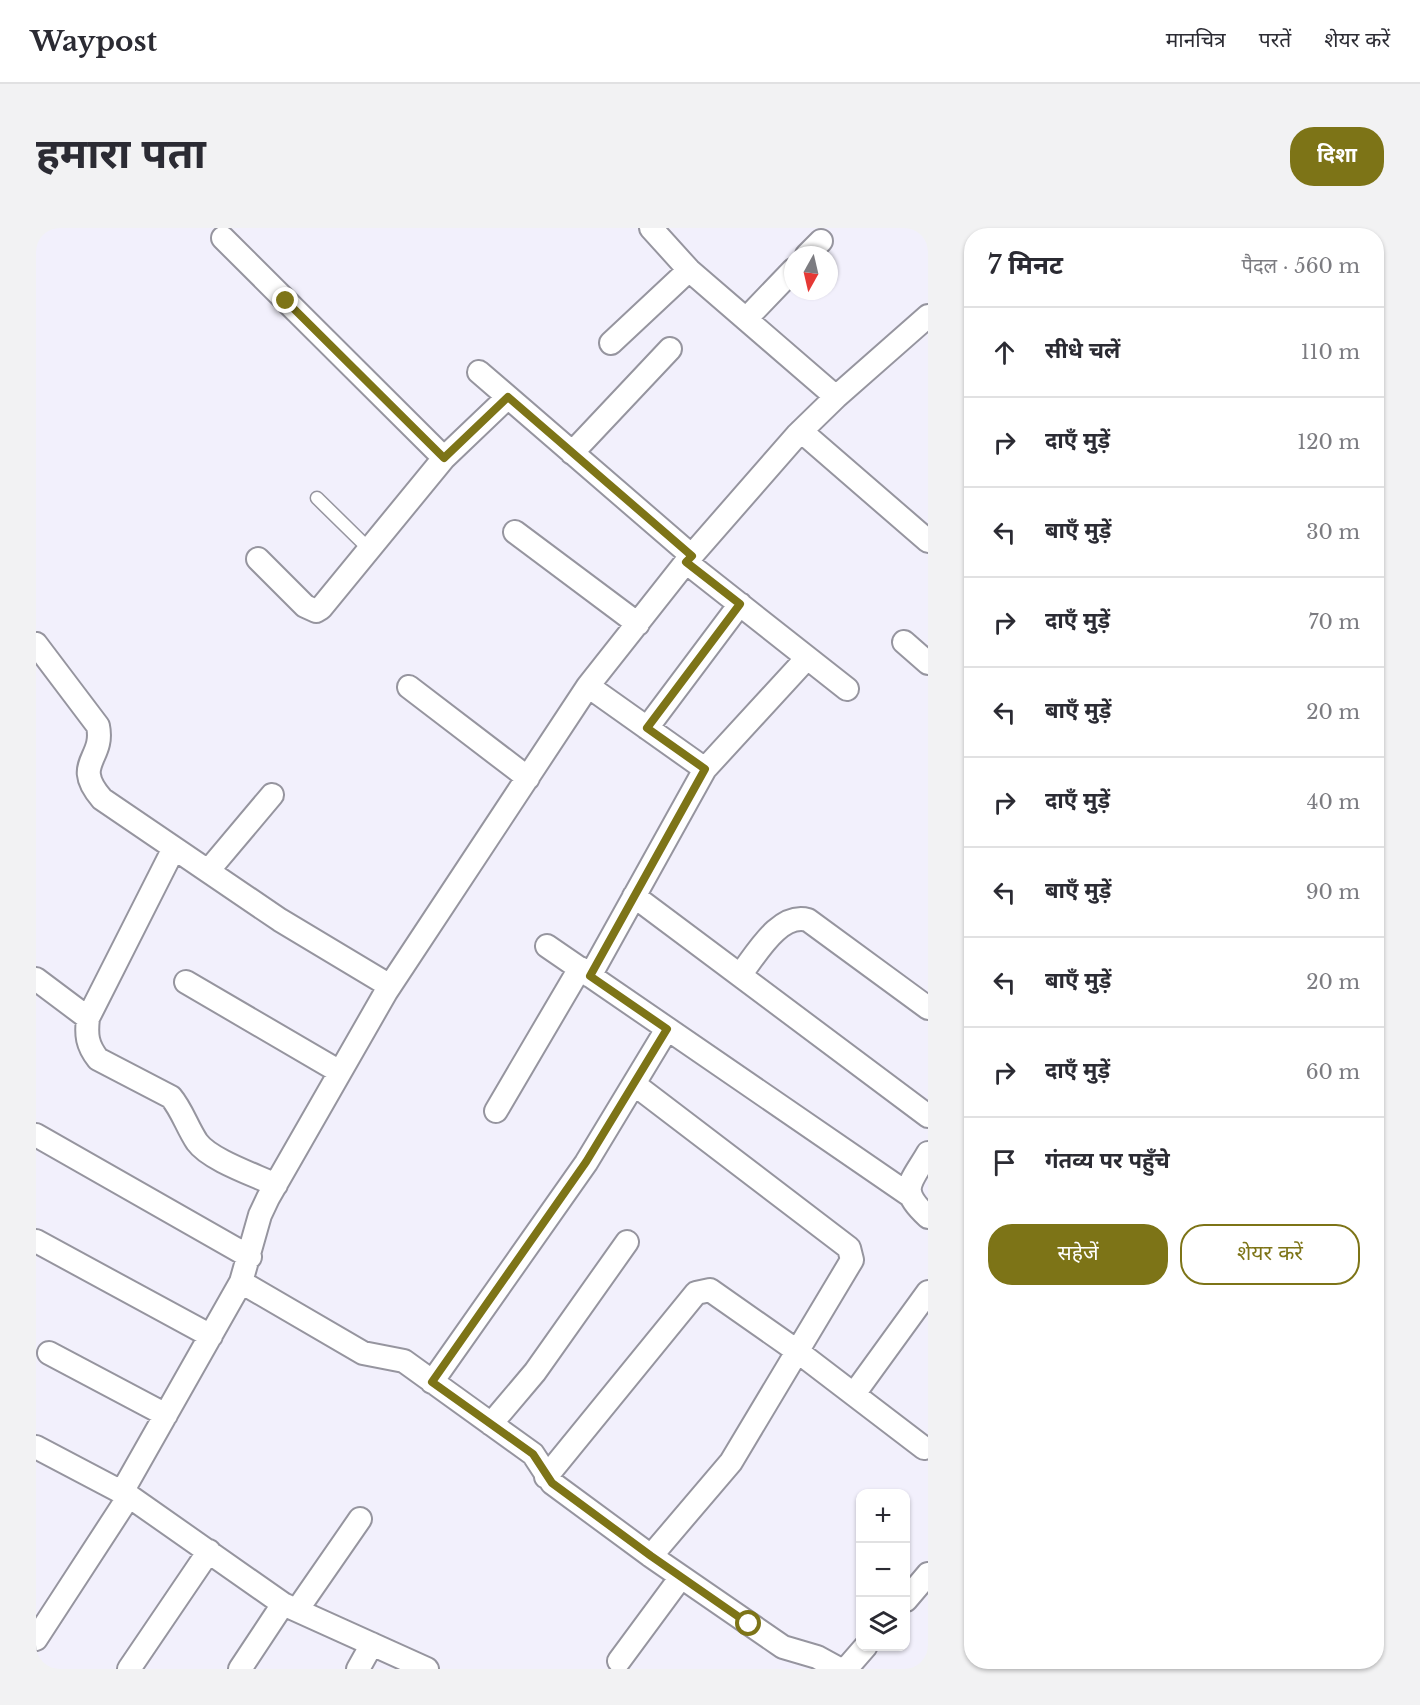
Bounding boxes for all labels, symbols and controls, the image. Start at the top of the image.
text: Waypost [30,24,157,59]
text: मानचित्र [1166,27,1226,53]
text: परतें [1259,27,1291,53]
text: शेयर करें [1324,27,1390,53]
text: हमारा पता [36,127,206,179]
button: दिशा [1290,127,1384,186]
north arrow [784,246,838,300]
text: 7 मिनट [988,249,1063,281]
text: पैदल · 560 m [1242,254,1360,278]
route end [272,287,298,313]
icon: ahead [988,336,1021,369]
text: सीधे चलें [1045,337,1120,364]
text: 110 m [1301,340,1360,364]
icon: right [988,426,1021,459]
text: दाएँ मुड़ें [1045,427,1110,454]
text: 120 m [1297,430,1360,454]
icon: left [988,516,1021,549]
text: बाएँ मुड़ें [1045,517,1111,544]
text: 30 m [1306,520,1360,544]
icon: right [988,606,1021,639]
text: दाएँ मुड़ें [1045,607,1110,634]
text: 70 m [1308,610,1360,634]
icon: left [988,696,1021,729]
text: बाएँ मुड़ें [1045,697,1111,724]
text: 20 m [1306,700,1360,724]
icon: right [988,786,1021,819]
text: दाएँ मुड़ें [1045,787,1110,814]
text: 40 m [1307,790,1360,814]
icon: left [988,876,1021,909]
text: बाएँ मुड़ें [1045,877,1111,904]
text: 90 m [1306,880,1360,904]
icon: left [988,966,1021,999]
text: बाएँ मुड़ें [1045,967,1111,994]
text: 20 m [1306,970,1360,994]
icon: right [988,1056,1021,1089]
text: दाएँ मुड़ें [1045,1057,1110,1084]
text: 60 m [1306,1060,1360,1084]
icon: arrive [988,1146,1021,1179]
text: गंतव्य पर पहुँचे [1045,1147,1170,1174]
button: सहेजें [988,1224,1168,1285]
button: शेयर करें [1180,1224,1360,1285]
map controls [856,1489,910,1651]
button: + [856,1489,910,1543]
button: − [856,1543,910,1597]
button: layers [856,1597,910,1651]
route start [735,1610,761,1636]

